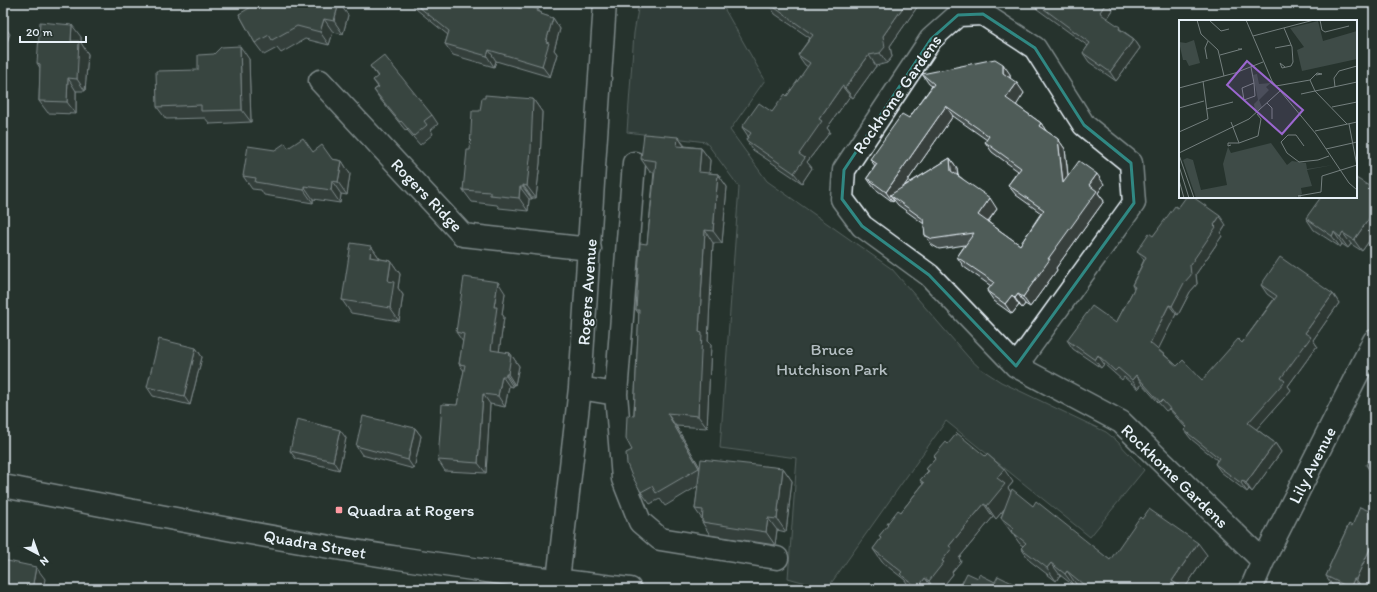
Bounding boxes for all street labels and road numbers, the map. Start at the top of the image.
street label: Rockhome Gardens [848,31,946,157]
street label: Rogers Ridge [387,154,467,236]
street label: Rogers Avenue [573,238,601,346]
street label: Rockhome Gardens [1117,420,1233,532]
street label: Lily Avenue [1284,423,1340,507]
street label: Quadra Street [262,525,368,563]

